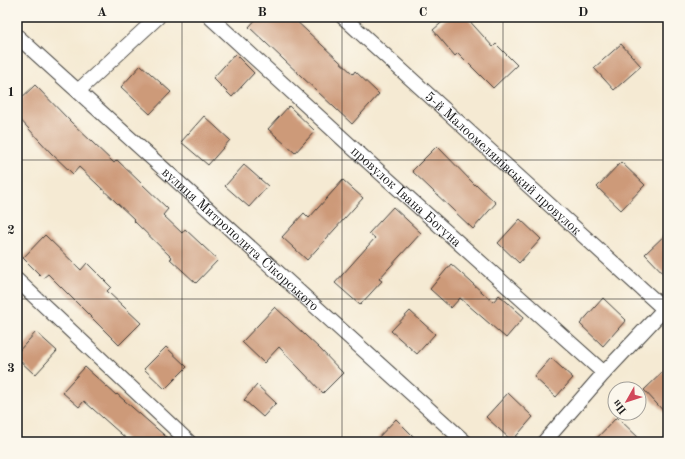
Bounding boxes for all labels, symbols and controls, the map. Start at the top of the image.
text: A [97,6,107,19]
text: B [257,6,267,19]
text: C [419,6,427,19]
text: D [578,6,588,19]
text: 1 [7,86,15,99]
street label: 5-й Малоомелянівський провулок [422,89,584,238]
street label: провулок Івана Богуна [348,144,464,250]
street label: вулиця Митрополита Сікорського [159,165,321,314]
text: 2 [7,224,15,237]
text: 3 [7,362,15,375]
north arrow [607,381,647,421]
text: Пн [611,397,629,416]

